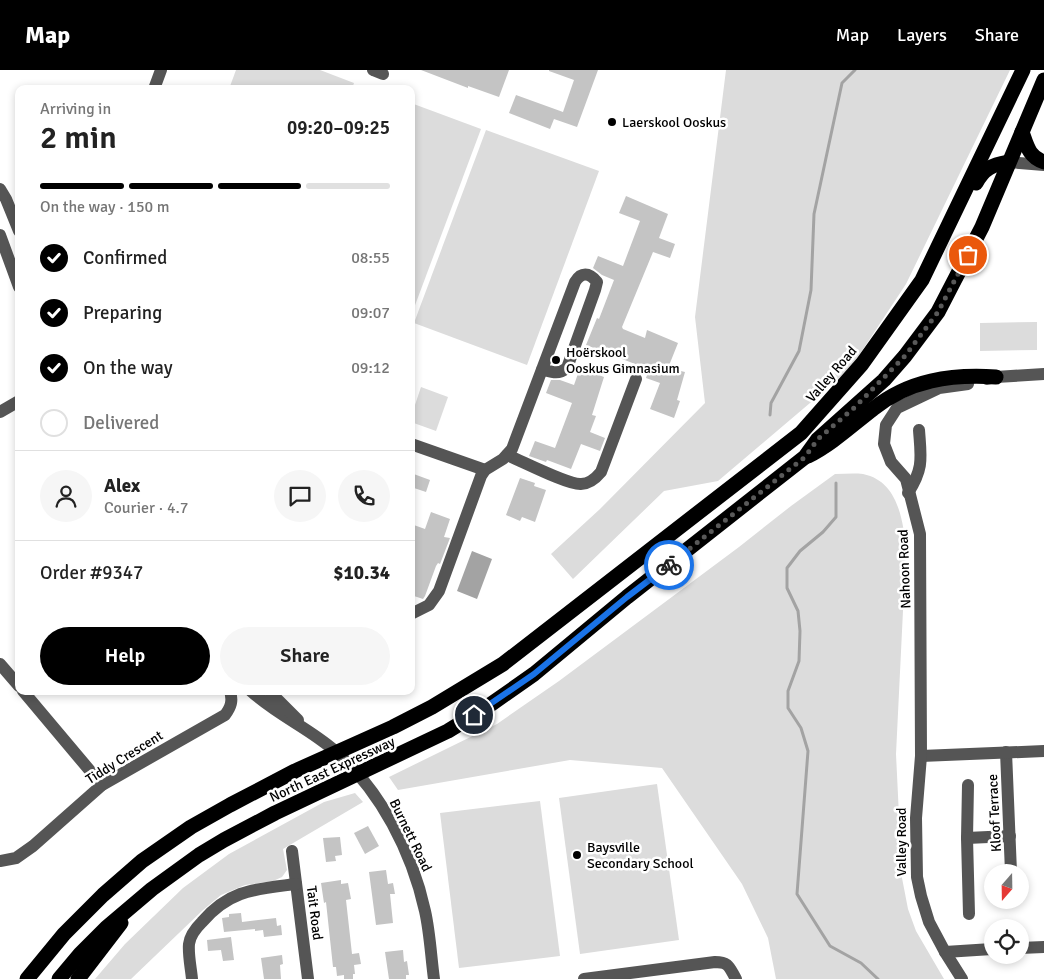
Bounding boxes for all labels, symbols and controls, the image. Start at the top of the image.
text: Map [25,20,70,50]
text: Map [836,24,869,46]
text: Layers [897,24,947,46]
text: Share [975,24,1019,46]
text: Arriving in [40,99,111,119]
place label: Laerskool Ooskus [622,114,726,131]
text: 09:20–09:25 [287,116,390,140]
marker: Laerskool Ooskus [606,116,618,128]
text: 2 min [40,118,117,157]
text: On the way · 150 m [40,197,170,217]
pin [947,234,989,276]
icon: bag [954,241,982,269]
icon: check [40,244,68,272]
text: Confirmed [83,246,167,270]
text: 08:55 [351,248,390,268]
icon: check [40,299,68,327]
text: Preparing [83,301,162,325]
text: 09:07 [351,303,390,323]
street label: Valley Road [802,343,860,406]
place label: Hoërskool Ooskus Gimnasium [566,344,680,377]
icon: check [40,354,68,382]
marker: Hoërskool Ooskus Gimnasium [550,354,562,366]
text: On the way [83,356,173,380]
text: 09:12 [351,358,390,378]
text: Delivered [83,411,159,435]
button: person [40,470,92,522]
button: chat [274,470,326,522]
button: phone [338,470,390,522]
text: Alex [104,474,140,498]
text: Courier · 4.7 [104,498,188,518]
street label: Nahoon Road [895,529,914,609]
courier [644,540,694,590]
icon: bike [655,551,683,579]
text: Order #9347 [40,561,143,585]
text: $10.34 [333,561,390,585]
button: Help [40,627,210,685]
button: Share [220,627,390,685]
pin [453,694,495,736]
icon: home [460,701,488,729]
street label: Tiddy Crescent [83,727,166,788]
street label: North East Expressway [267,733,398,806]
street label: Kloof Terrace [984,774,1005,852]
street label: Burnett Road [386,796,435,874]
street label: Valley Road [893,808,910,876]
place label: Baysville Secondary School [587,839,694,872]
marker: Baysville Secondary School [571,849,583,861]
north arrow [984,864,1029,909]
map controls [984,864,1029,964]
street label: Tait Road [303,885,326,941]
button: locate [984,919,1029,964]

